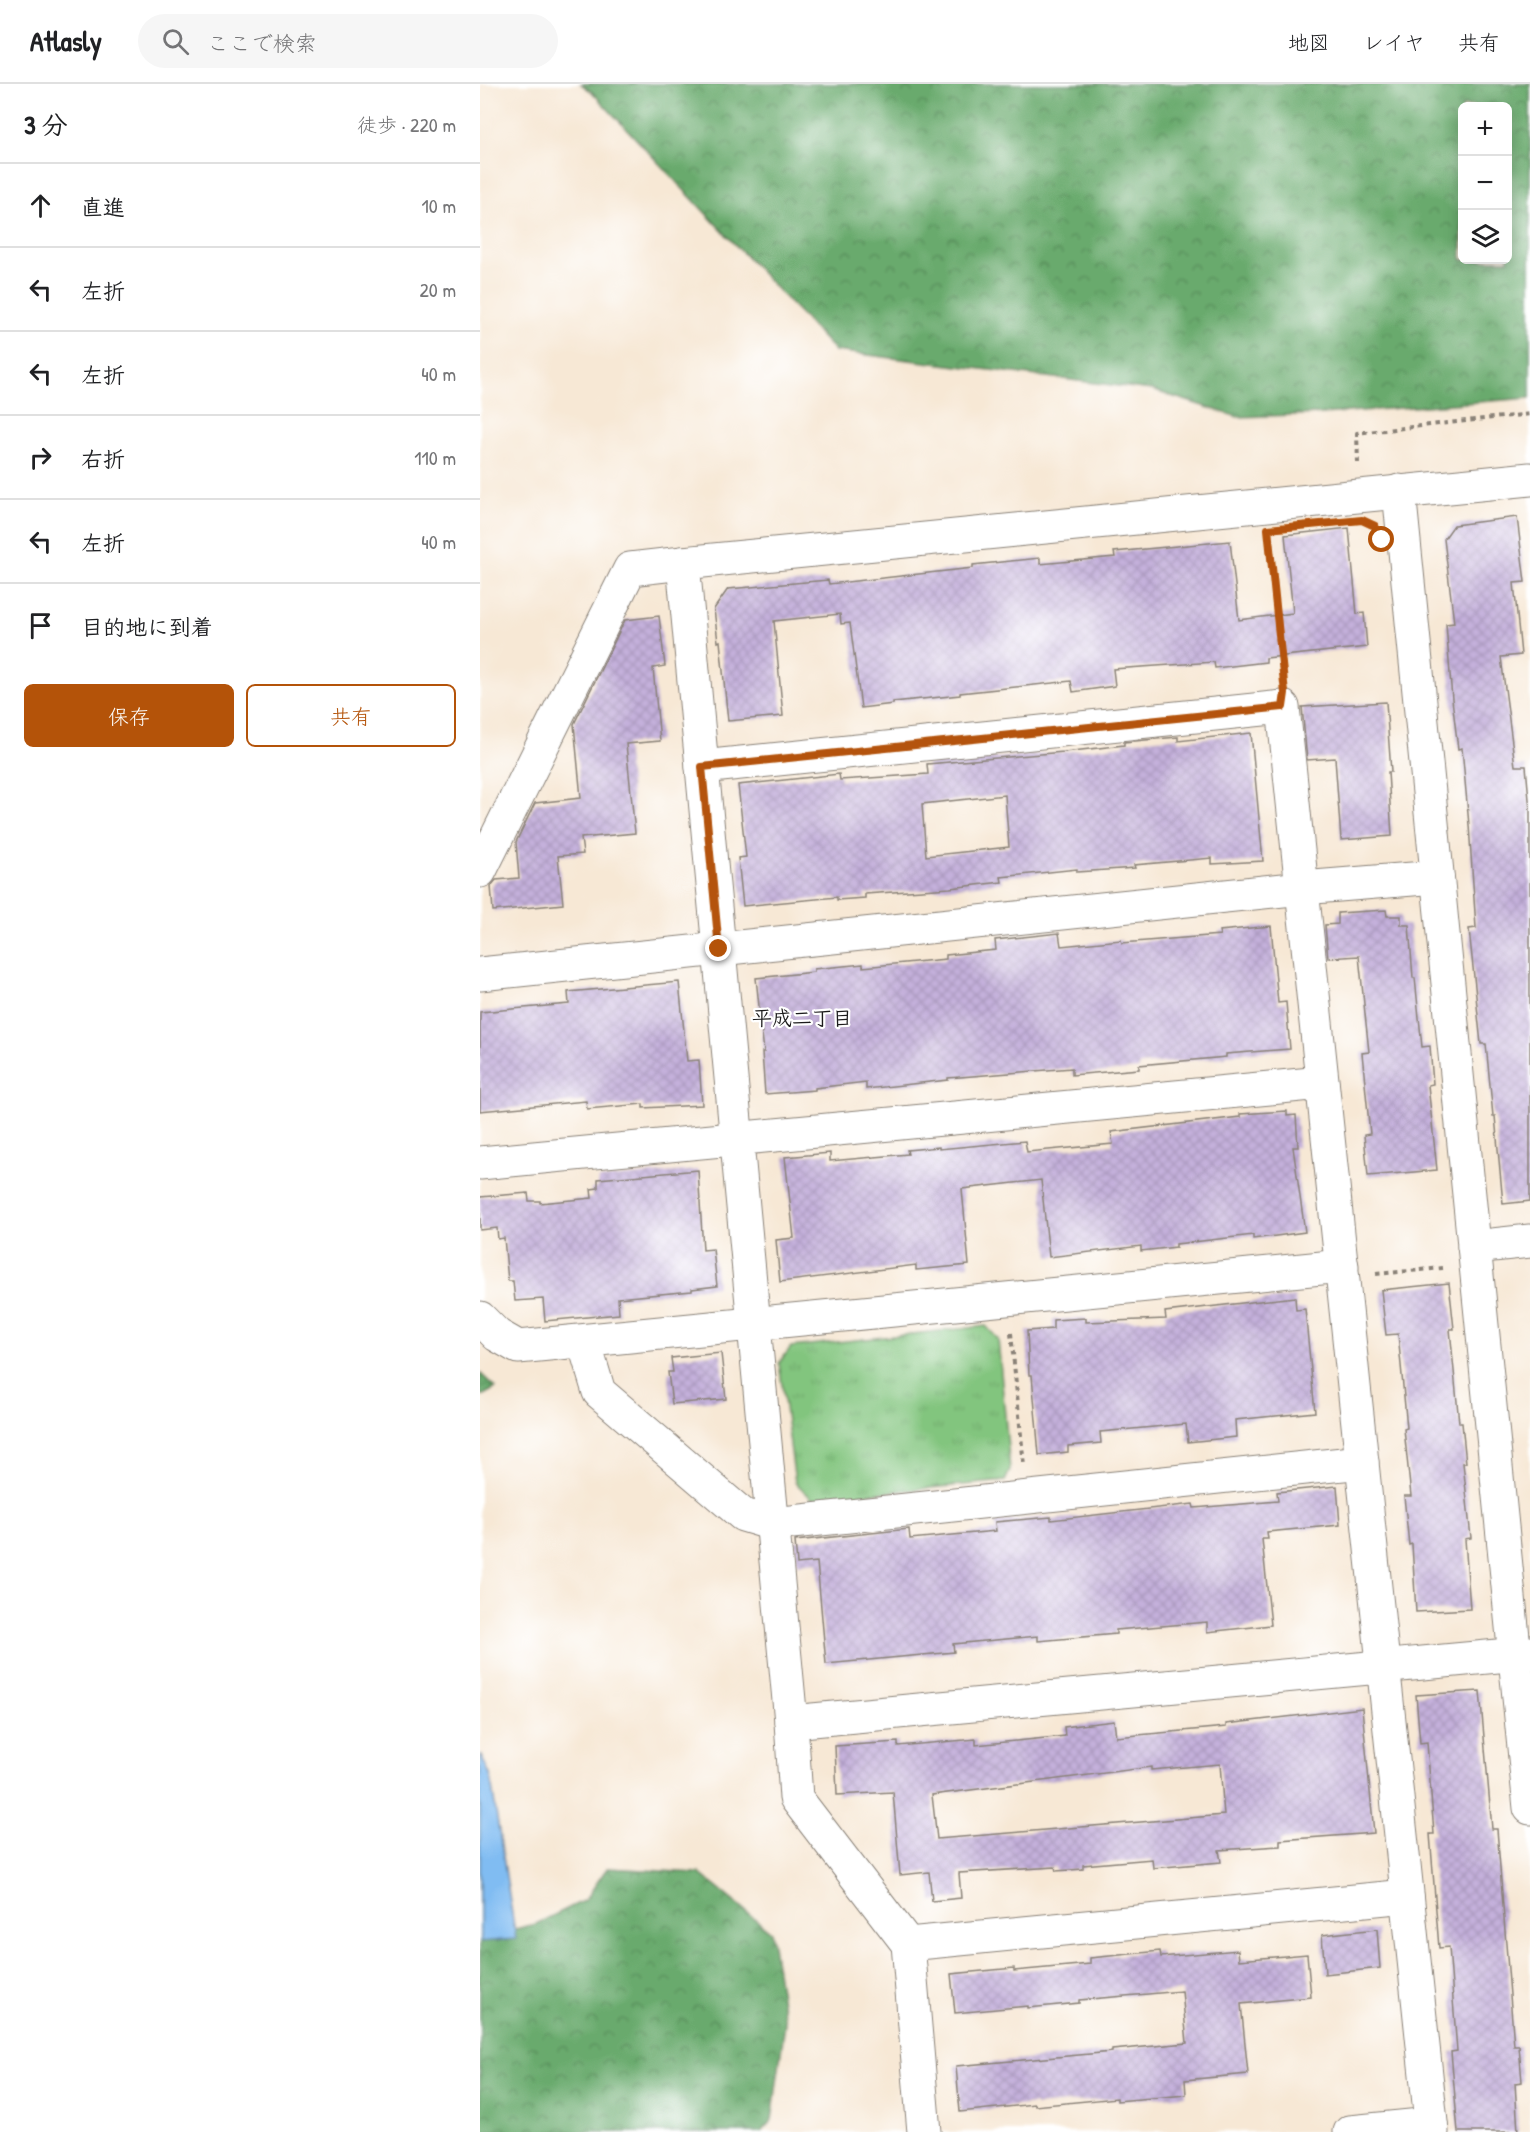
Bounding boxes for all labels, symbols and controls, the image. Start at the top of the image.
search box [138,14,558,68]
text: Atlasly [30,22,102,60]
icon: search [159,25,192,58]
text: ここで検索 [207,28,317,58]
text: 地図 [1288,28,1330,57]
text: レイヤ [1363,28,1425,57]
text: 共有 [1458,28,1500,57]
map controls [1458,102,1512,264]
button: + [1458,102,1512,156]
text: 3 分 [24,107,68,142]
text: 徒歩 · 220 m [357,111,456,138]
button: − [1458,156,1512,210]
icon: ahead [24,189,57,222]
text: 直進 [81,192,125,222]
text: 10 m [422,192,456,219]
button: layers [1458,210,1512,264]
icon: left [24,273,57,306]
text: 左折 [81,276,125,306]
text: 20 m [419,276,456,303]
icon: left [24,357,57,390]
text: 左折 [81,360,125,390]
text: 40 m [421,360,456,387]
icon: right [24,441,57,474]
text: 右折 [81,444,125,474]
text: 110 m [414,444,456,471]
icon: left [24,525,57,558]
route start [1368,526,1394,552]
text: 左折 [81,528,125,558]
text: 40 m [421,528,456,555]
icon: arrive [24,609,57,642]
text: 目的地に到着 [81,612,213,642]
button: 保存 [24,684,234,747]
button: 共有 [246,684,456,747]
route end [705,935,731,961]
district label: 平成二丁目 [752,1004,852,1031]

